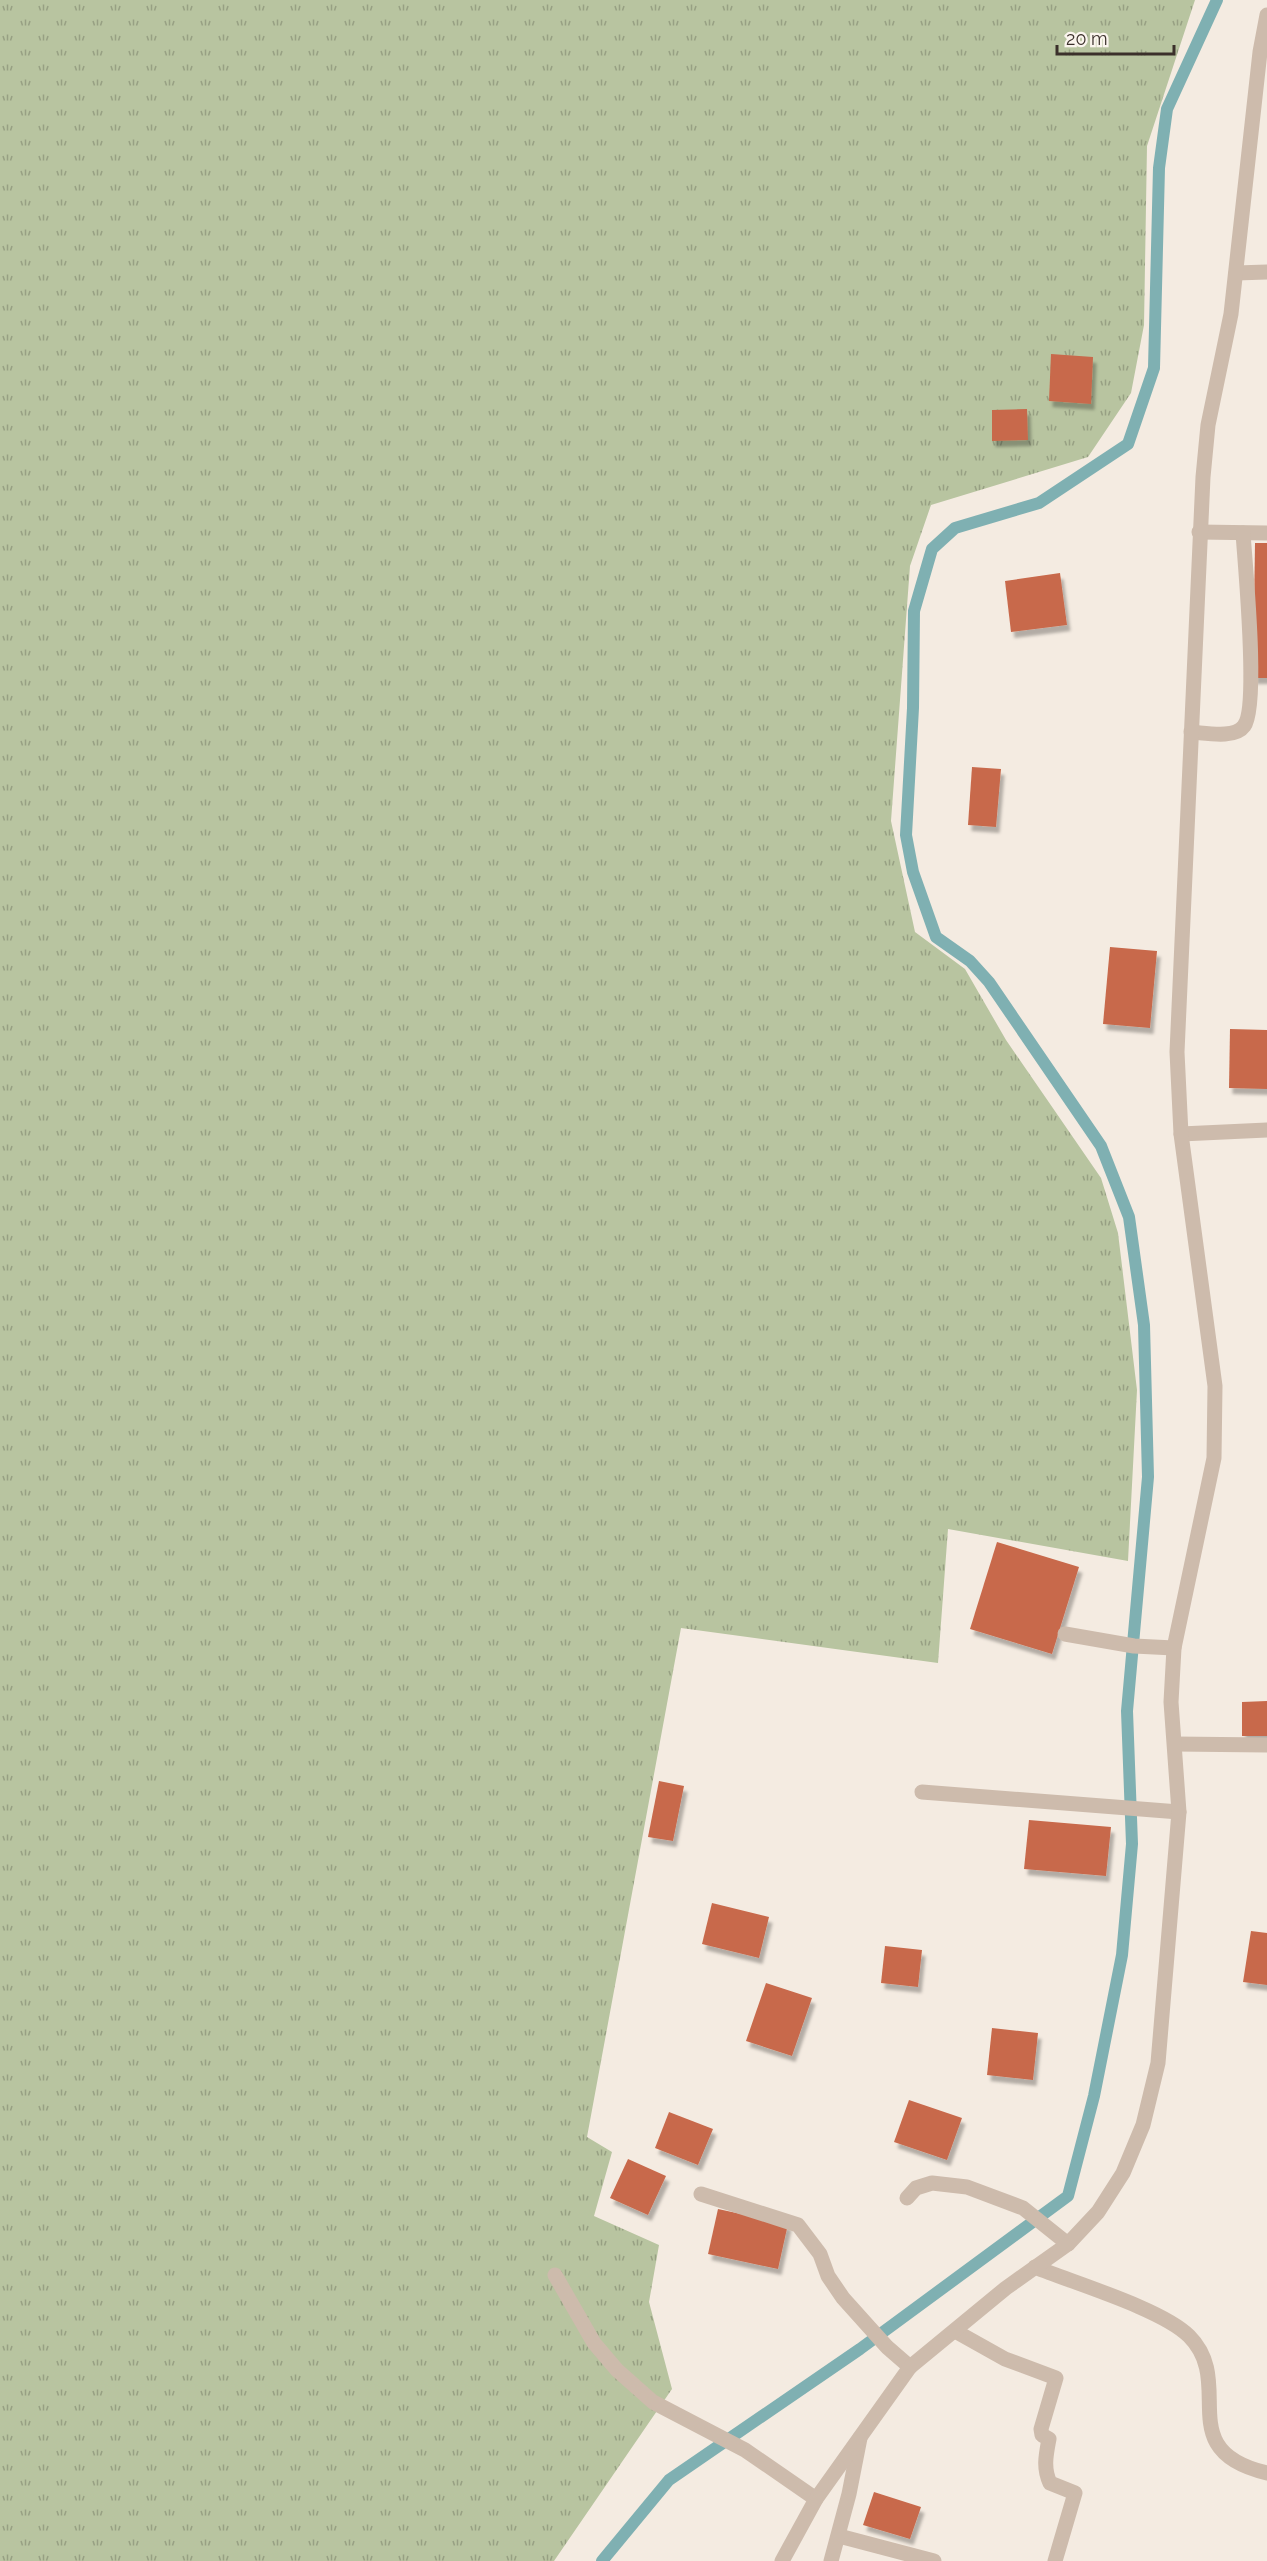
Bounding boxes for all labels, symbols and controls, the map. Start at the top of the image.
scale bar [1057,18,1174,56]
text: 20 m [1066,28,1108,49]

